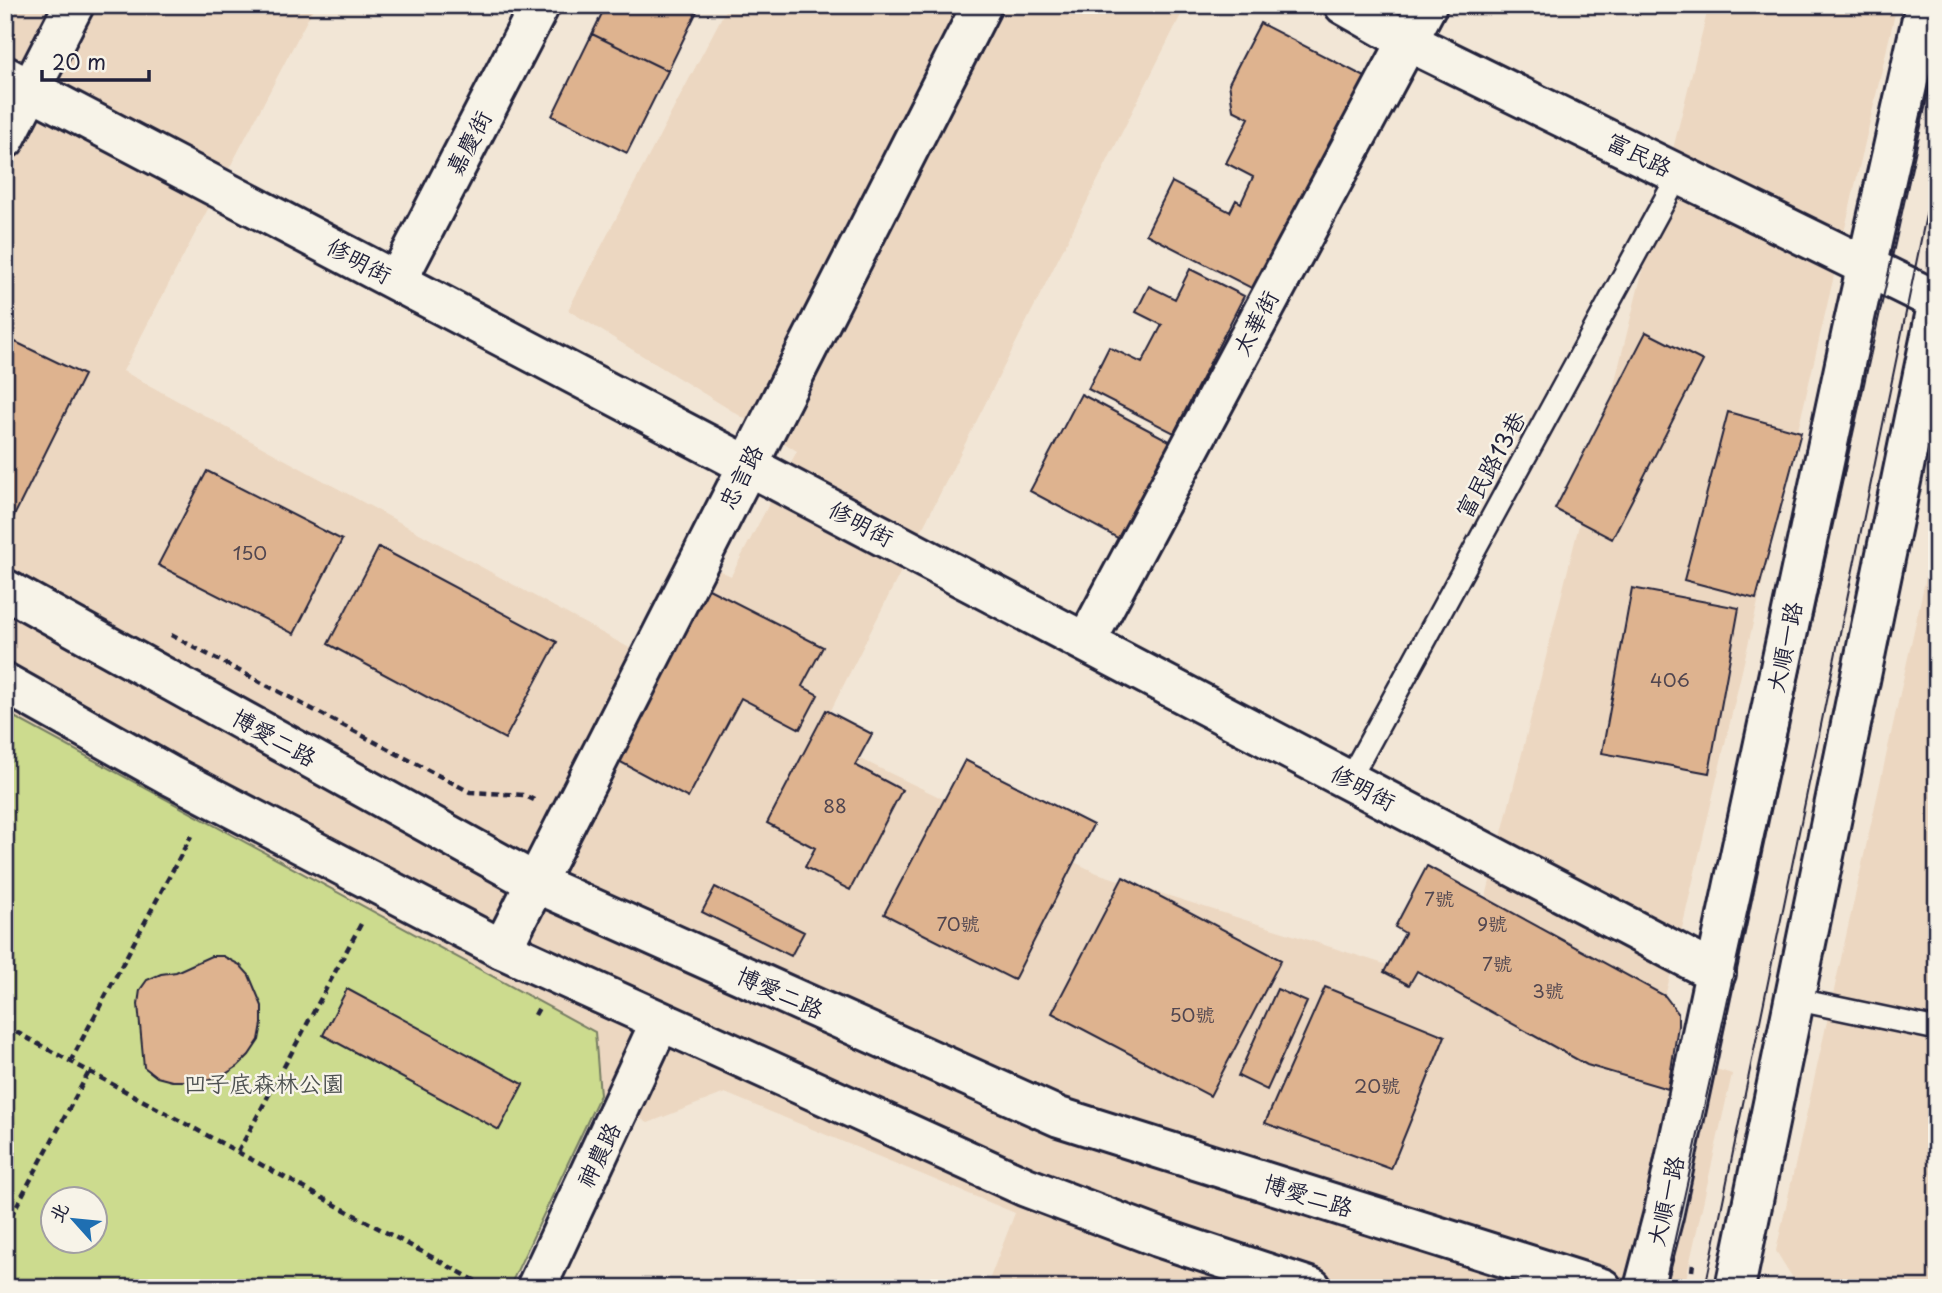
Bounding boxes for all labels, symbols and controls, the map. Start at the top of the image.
scale bar [42,38,149,82]
text: 20 m [52,45,106,77]
street label: 嘉慶街 [436,104,499,181]
street label: 富民路 [1601,123,1678,185]
street label: 修明街 [321,228,398,291]
street label: 太華街 [1223,284,1286,361]
street label: 富民路13巷 [1446,403,1534,524]
street label: 忠言路 [708,438,771,515]
street label: 修明街 [823,491,900,554]
house number: 150 [233,538,267,566]
street label: 大順一路 [1757,598,1810,695]
house number: 406 [1650,665,1690,693]
street label: 博愛二路 [226,699,323,774]
street label: 修明街 [1325,755,1402,818]
house number: 88 [823,791,847,819]
house number: 7號 [1424,884,1454,912]
house number: 70號 [936,909,980,937]
house number: 9號 [1477,909,1507,937]
house number: 7號 [1482,949,1512,977]
street label: 博愛二路 [731,957,830,1026]
house number: 3號 [1532,976,1564,1004]
house number: 50號 [1169,1000,1215,1028]
park label: 凹子底森林公園 [184,1065,345,1100]
house number: 20號 [1354,1071,1400,1099]
street label: 神農路 [567,1116,629,1193]
street label: 大順一路 [1637,1152,1692,1249]
street label: 博愛二路 [1259,1164,1358,1225]
north arrow [38,1184,108,1254]
text: 北 [41,1197,75,1227]

